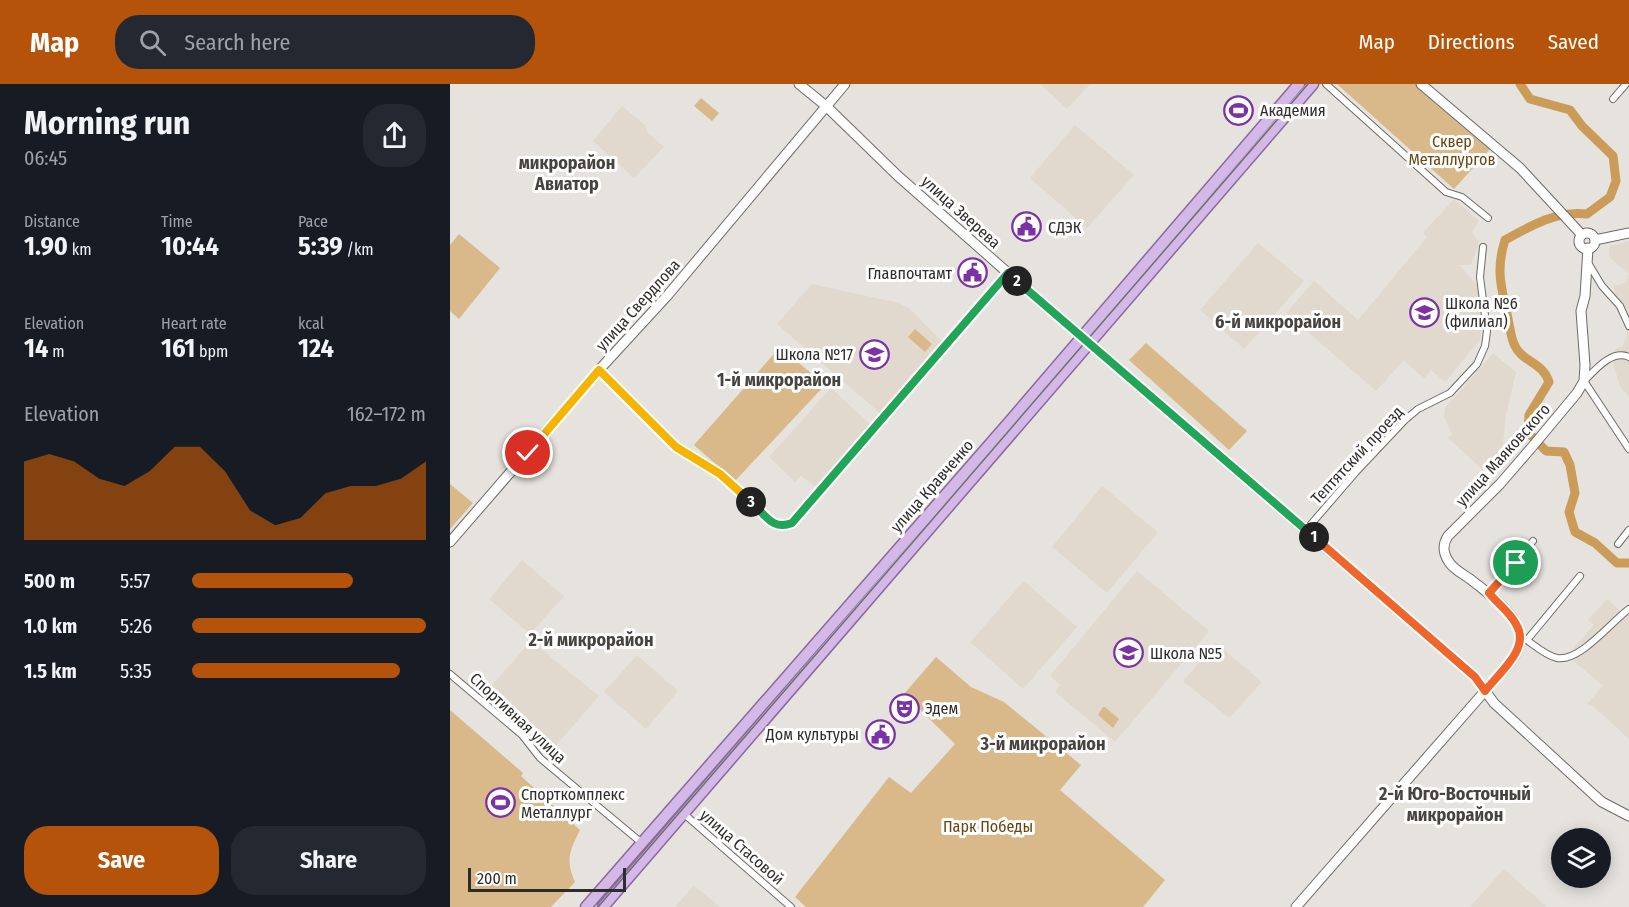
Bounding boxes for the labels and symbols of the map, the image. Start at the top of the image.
sports icon: Академия [1223,94,1255,126]
place label: Академия [1260,101,1326,120]
park label: Сквер Металлургов [1408,132,1496,169]
district label: микрорайон Авиатор [519,152,615,195]
street label: улица Зверева [918,172,1004,252]
public building icon: СДЭК [1011,211,1043,243]
place label: СДЭК [1048,218,1082,237]
street label: улица Свердлова [592,255,684,355]
public building icon: Главпочтамт [957,257,989,289]
place label: Главпочтамт [868,264,952,283]
pin: 2 [1002,266,1032,296]
place label: Школа №6 (филиал) [1445,294,1518,331]
school or university icon: Школа №6 (филиал) [1408,296,1440,328]
district label: 6-й микрорайон [1215,311,1341,333]
school or university icon: Школа №17 [858,338,890,370]
place label: Школа №17 [776,345,854,364]
district label: 1-й микрорайон [717,369,841,391]
street label: улица Маяковского [1452,400,1554,510]
street label: Тептятский проезд [1307,402,1407,508]
pin [502,427,553,478]
street label: улица Кравченко [887,436,977,536]
pin: 3 [736,487,766,517]
pin: 1 [1299,522,1329,552]
pin [1490,537,1541,588]
district label: 2-й микрорайон [528,629,653,651]
school or university icon: Школа №5 [1113,637,1145,669]
place label: Школа №5 [1150,644,1222,663]
street label: Спортивная улица [466,669,570,767]
theatre icon: Эдем [888,692,920,724]
place label: Эдем [925,699,958,718]
public building icon: Дом культуры [864,718,896,750]
place label: Дом культуры [765,725,859,744]
district label: 3-й микрорайон [979,733,1106,755]
district label: 2-й Юго-Восточный микрорайон [1378,783,1531,826]
place label: Спорткомплекс Металлург [521,785,625,822]
sports icon: Спорткомплекс Металлург [484,787,516,819]
street label: улица Стасовой [696,805,788,889]
park label: Парк Победы [943,817,1033,836]
scale bar [468,865,626,892]

